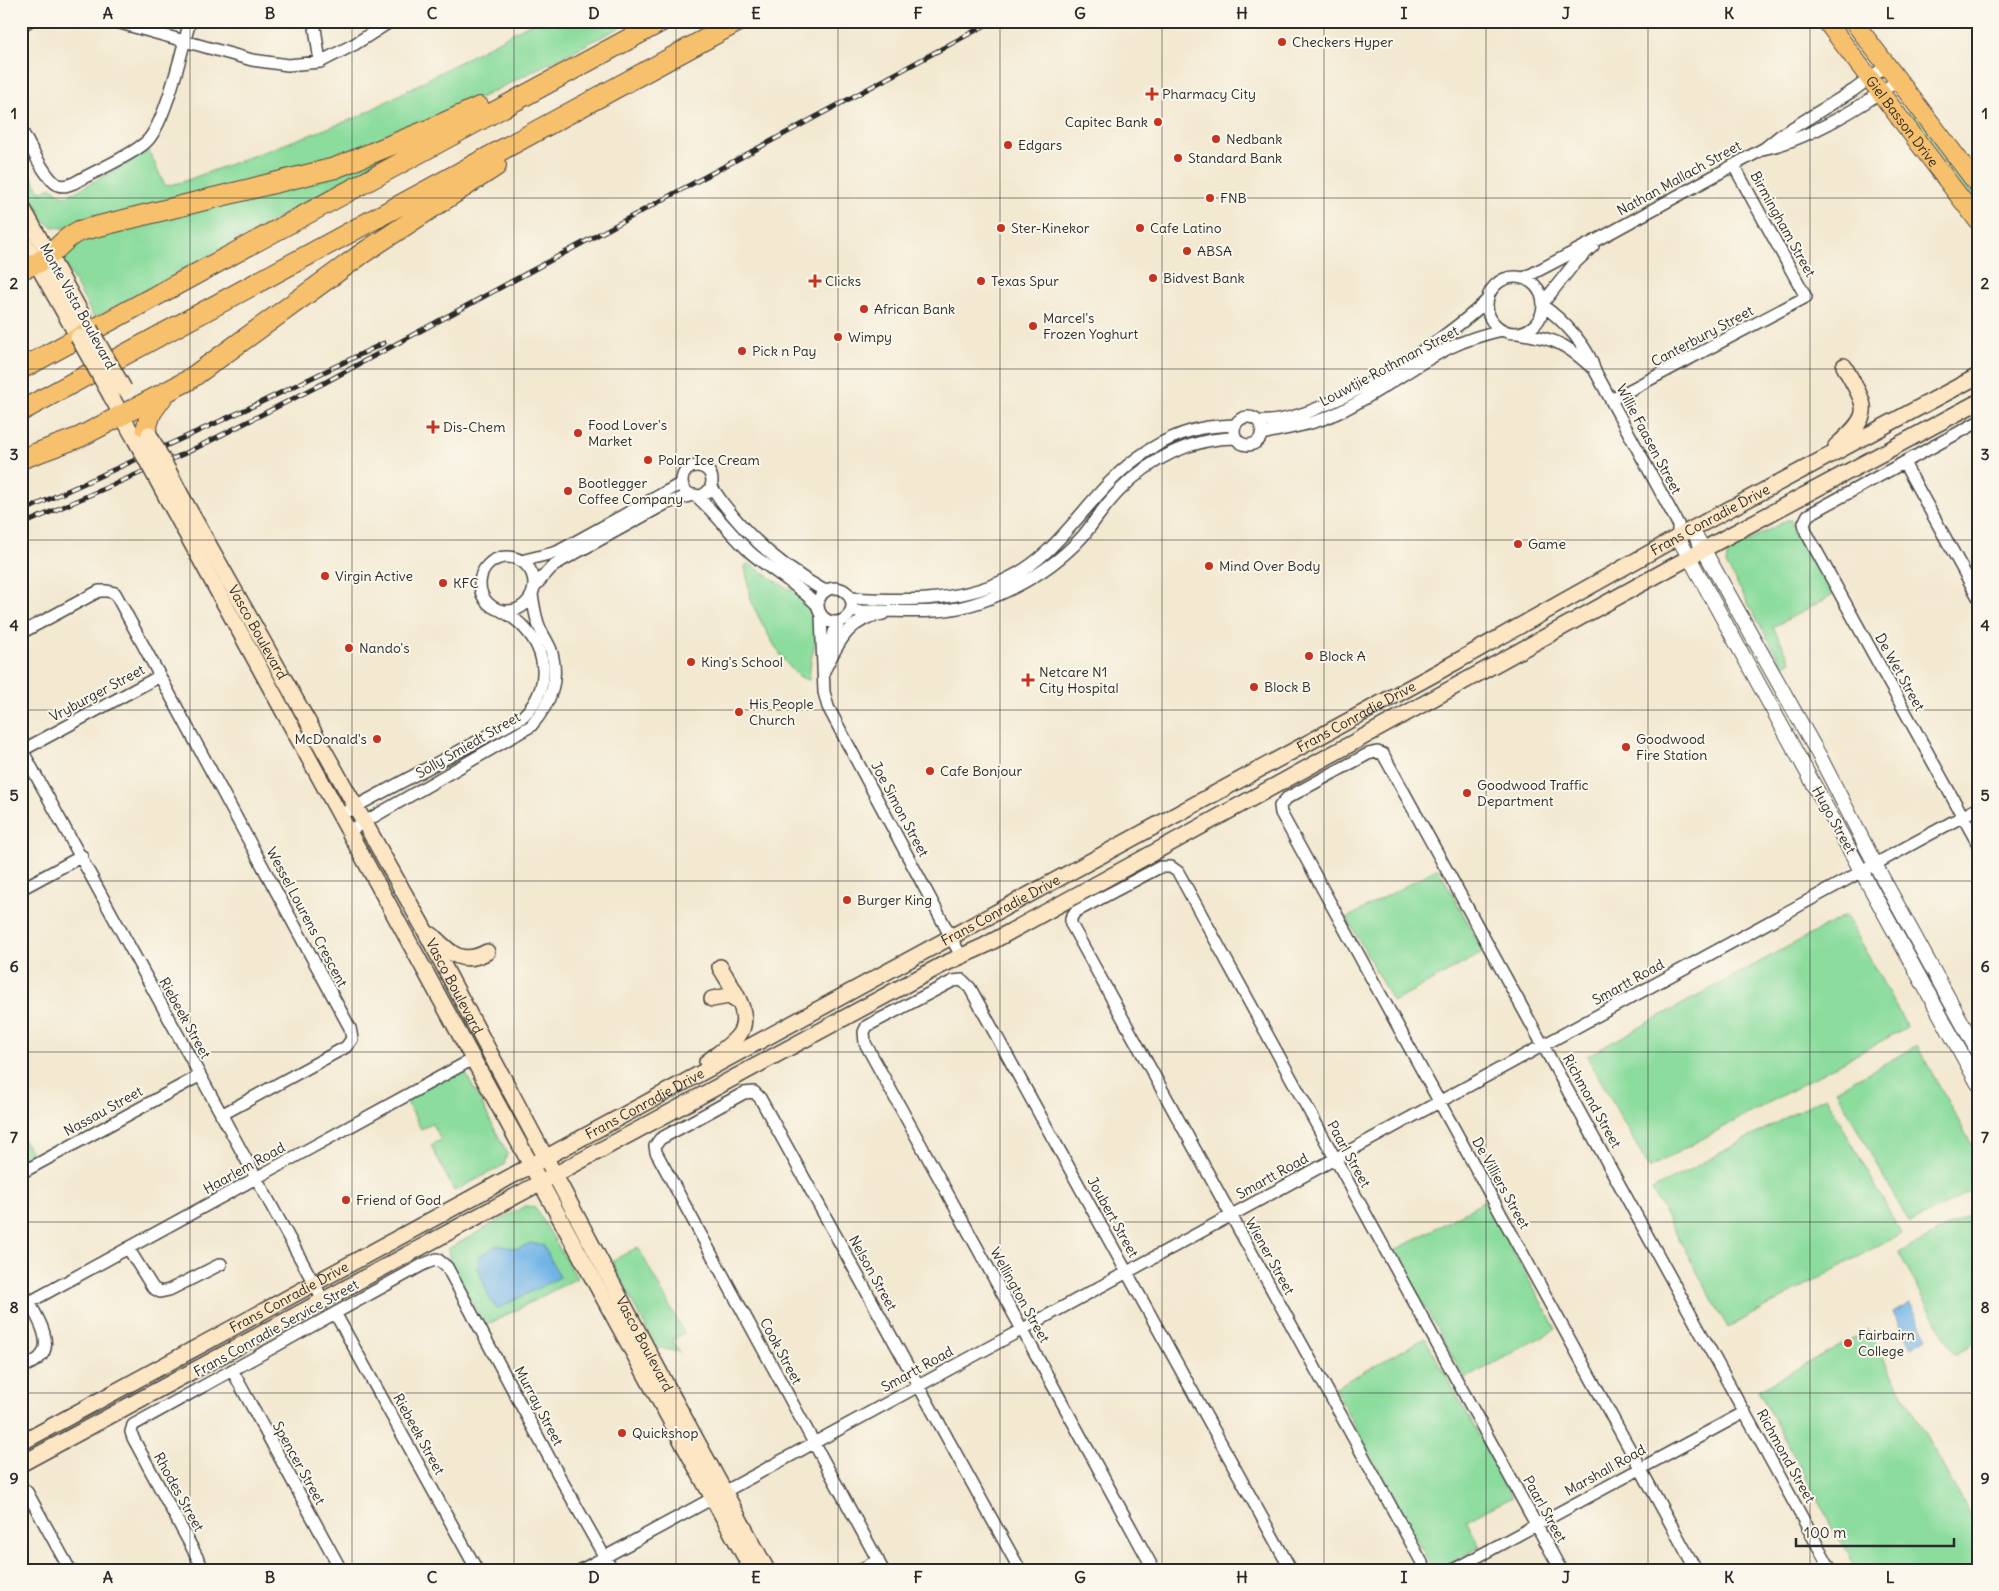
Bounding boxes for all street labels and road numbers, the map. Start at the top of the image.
street label: Giel Basson Drive [1862,72,1943,170]
street label: Nathan Mallach Street [1614,136,1744,220]
street label: Birmingham Street [1746,168,1820,280]
street label: Monte Vista Boulevard [36,240,120,372]
street label: Canterbury Street [1648,301,1756,371]
street label: Louwtjie Rothman Street [1316,322,1462,410]
street label: Willie Faasen Street [1612,381,1686,497]
street label: Frans Conradie Drive [1647,480,1773,559]
street label: Vasco Boulevard [224,582,291,682]
street label: De Wet Street [1871,630,1929,714]
street label: Vryburger Street [46,660,148,726]
street label: Frans Conradie Drive [1294,677,1419,756]
street label: Solly Smiedt Street [413,708,524,782]
street label: Joe Simon Street [867,758,933,860]
street label: Hugo Street [1808,783,1860,857]
street label: Wessel Lourens Crescent [262,844,352,990]
street label: Frans Conradie Drive [938,871,1063,950]
street label: Vasco Boulevard [422,936,487,1037]
street label: Smartt Road [1589,955,1667,1009]
street label: Riebeek Street [155,974,215,1062]
street label: Richmond Street [1559,1051,1625,1151]
street label: Frans Conradie Drive [582,1064,707,1143]
street label: Nassau Street [61,1082,146,1140]
street label: Paarl Street [1323,1117,1375,1191]
street label: De Villiers Street [1468,1134,1534,1232]
street label: Haarlem Road [200,1138,288,1198]
street label: Smartt Road [1233,1149,1311,1203]
street label: Joubert Street [1083,1173,1143,1261]
street label: Wiener Street [1241,1214,1299,1298]
street label: Nelson Street [845,1232,901,1314]
street label: Wellington Street [986,1244,1054,1346]
street label: Frans Conradie Drive [226,1258,352,1337]
street label: Frans Conradie Service Street [190,1275,362,1381]
street label: Vasco Boulevard [612,1293,677,1395]
street label: Cook Street [756,1315,806,1388]
street label: Smartt Road [878,1342,956,1396]
street label: Murray Street [511,1363,568,1449]
street label: Riebeek Street [389,1390,449,1478]
street label: Richmond Street [1753,1406,1819,1506]
street label: Spencer Street [269,1418,329,1508]
street label: Marshall Road [1561,1440,1649,1500]
street label: Rhodes Street [150,1449,208,1535]
street label: Paarl Street [1519,1472,1571,1546]

